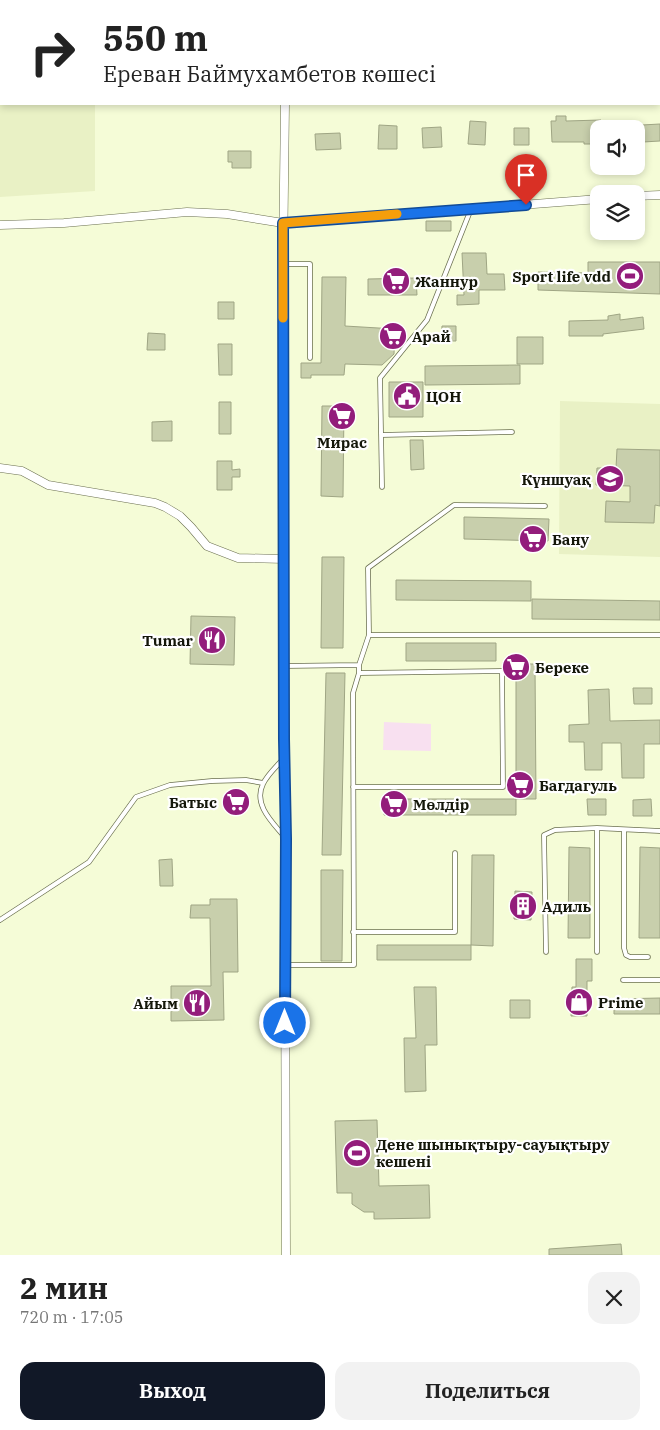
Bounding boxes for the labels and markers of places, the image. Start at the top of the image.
pin [505,154,547,205]
sports icon: Sport life vdd [615,261,645,291]
supermarket icon: Жаннур [381,266,411,296]
place label: Sport life vdd [512,267,612,286]
place label: Жаннур [415,272,478,291]
supermarket icon: Арай [378,321,408,351]
place label: Арай [412,327,451,346]
public building icon: ЦОН [392,381,422,411]
place label: ЦОН [426,387,461,406]
supermarket icon: Мирас [327,401,357,431]
place label: Мирас [317,433,367,452]
school or university icon: Күншуақ [595,464,625,494]
place label: Күншуақ [521,470,591,489]
supermarket icon: Бану [518,524,548,554]
place label: Бану [552,530,590,549]
restaurant icon: Tumar [197,625,227,655]
place label: Tumar [142,631,194,650]
supermarket icon: Береке [501,652,531,682]
place label: Береке [535,658,589,677]
supermarket icon: Багдагуль [505,770,535,800]
place label: Багдагуль [539,776,617,795]
supermarket icon: Батыс [221,787,251,817]
supermarket icon: Мөлдір [379,789,409,819]
place label: Батыс [169,793,217,812]
place label: Мөлдір [413,795,469,814]
building icon: Адиль [508,891,538,921]
place label: Адиль [542,897,591,916]
shop icon: Prime [564,987,594,1017]
restaurant icon: Айым [182,988,212,1018]
place label: Prime [598,993,644,1012]
place label: Айым [133,994,178,1013]
place label: Дене шынықтыру-сауықтыру кешені [376,1135,610,1171]
sports icon: Дене шынықтыру-сауықтыру кешені [342,1138,372,1168]

